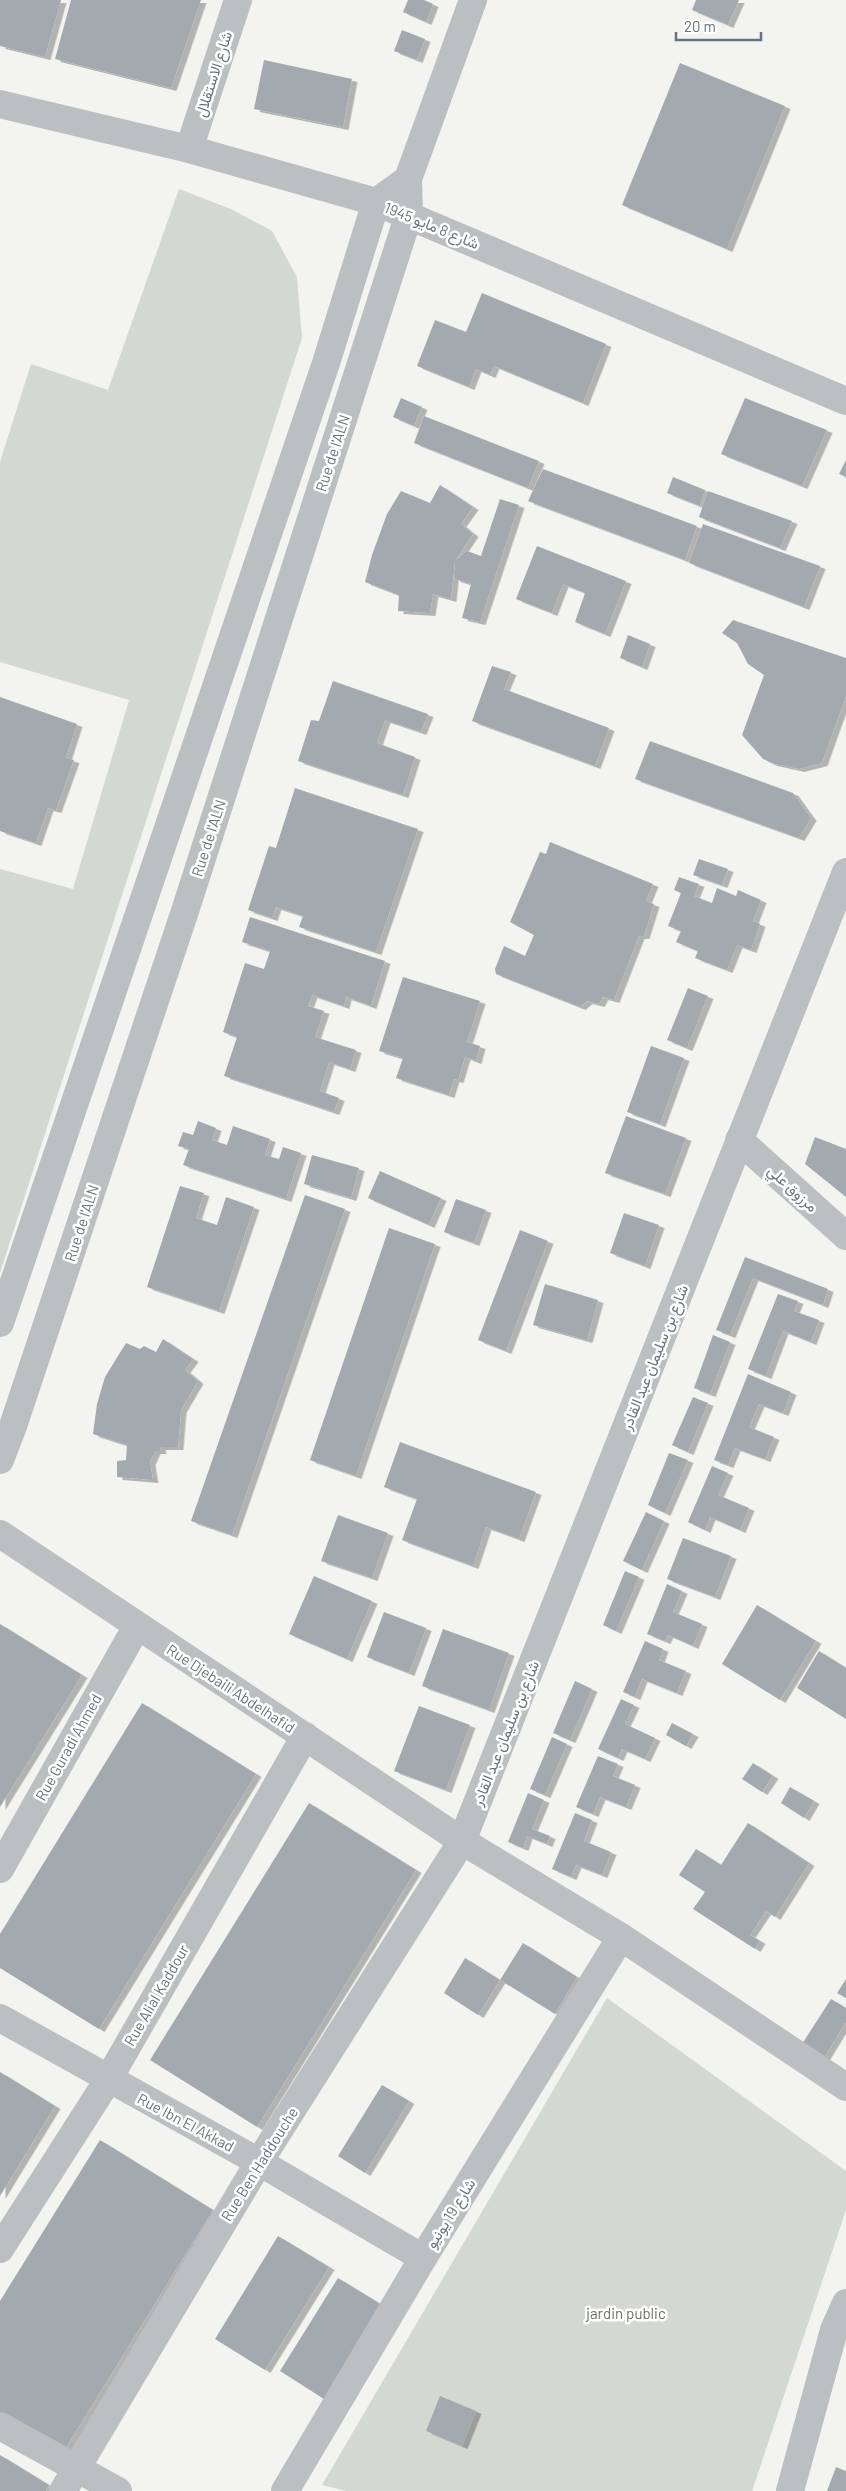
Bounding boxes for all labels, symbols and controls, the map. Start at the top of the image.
scale bar [676,10,761,42]
text: 20 m [684,17,716,35]
street label: شارع الاستقلال [191,29,238,120]
street label: شارع 8 مايو 1945 [381,198,482,255]
street label: Rue de l'ALN [311,412,353,494]
street label: Rue de l'ALN [187,797,229,879]
street label: مرزوق علي [761,1161,822,1219]
street label: Rue de l'ALN [60,1182,102,1264]
street label: شارع بن سليمان عبد القادر [616,1282,694,1434]
street label: Rue Djebaili Abdelhafid [164,1640,298,1736]
street label: شارع بن سليمان عبد القادر [467,1658,545,1810]
street label: Rue Guradi Ahmed [31,1690,105,1804]
street label: Rue Alial Kaddour [120,1941,192,2049]
street label: Rue Ibn El Akkad [135,2089,237,2155]
street label: Rue Ben Haddouche [217,2104,301,2224]
street label: شارع 19 يونيو [422,2175,481,2253]
park label: jardin public [585,2304,666,2322]

